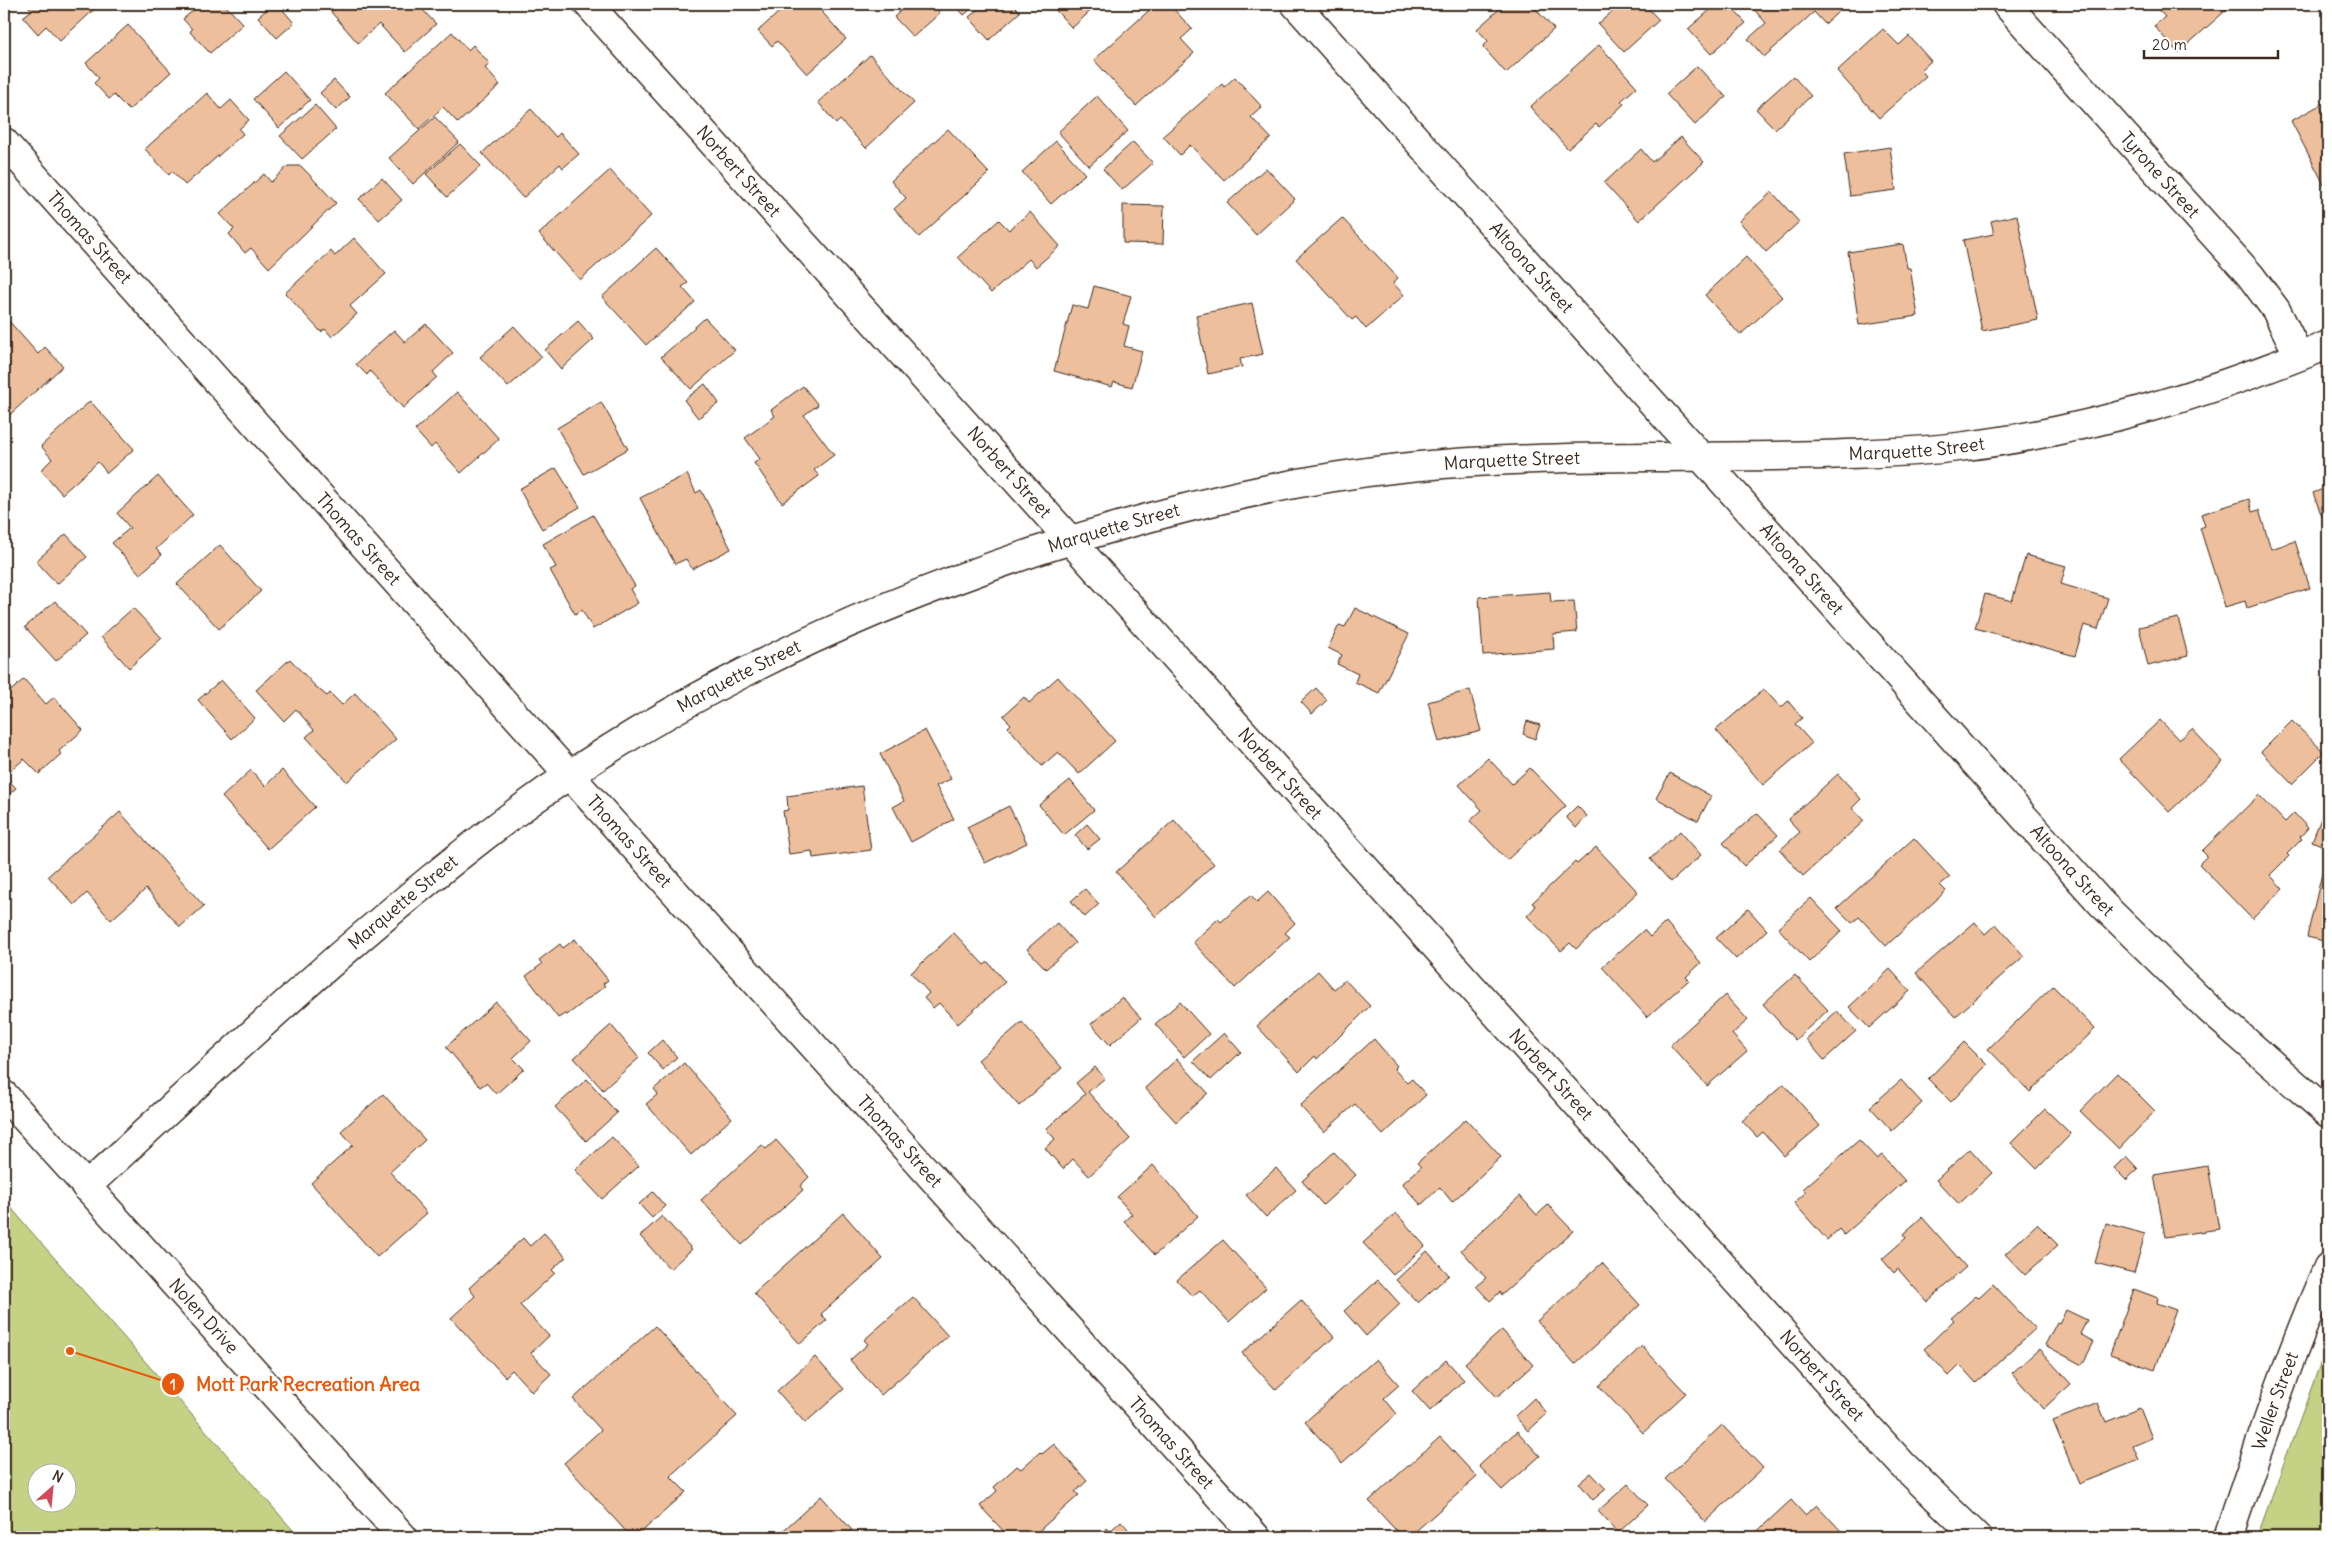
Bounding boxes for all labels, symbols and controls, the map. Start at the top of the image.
scale bar [2144,28,2278,60]
text: 20 m [2152,35,2187,54]
street label: Norbert Street [692,120,786,221]
street label: Tyrone Street [2116,127,2205,222]
street label: Thomas Street [42,186,137,288]
street label: Altoona Street [1485,217,1579,318]
street label: Norbert Street [963,422,1057,523]
street label: Marquette Street [1848,432,1986,465]
street label: Marquette Street [1443,446,1580,475]
street label: Thomas Street [311,487,406,590]
street label: Marquette Street [1045,498,1182,558]
street label: Altoona Street [1755,518,1849,619]
street label: Marquette Street [673,634,804,717]
street label: Norbert Street [1233,723,1328,824]
street label: Thomas Street [582,790,677,892]
street label: Altoona Street [2025,820,2119,921]
street label: Marquette Street [343,850,462,954]
street label: Norbert Street [1504,1024,1598,1125]
street label: Thomas Street [852,1090,948,1192]
street label: Nolen Drive [164,1273,244,1358]
street label: Norbert Street [1775,1325,1869,1426]
street label: Weller Street [2247,1348,2303,1453]
callout: Mott Park Recreation Area [160,1367,430,1401]
text: Mott Park Recreation Area [196,1372,420,1396]
text: 1 [170,1375,176,1394]
street label: Thomas Street [1124,1392,1219,1494]
north arrow [28,1464,78,1514]
text: N [50,1466,66,1487]

